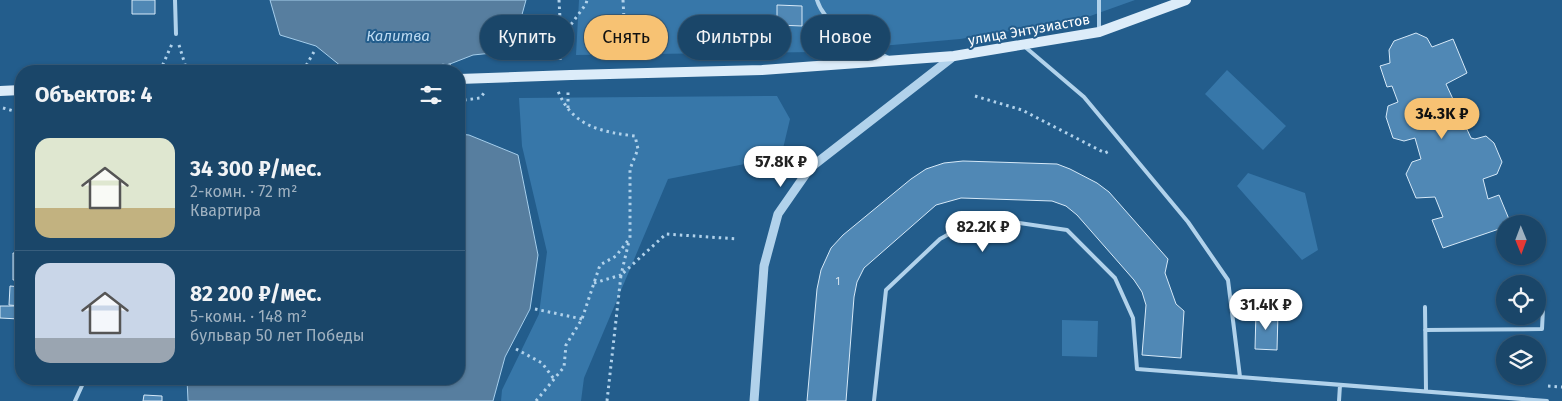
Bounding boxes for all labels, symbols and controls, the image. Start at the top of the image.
street label: улица Энтузиастов [967,11,1091,49]
chip: Купить [480,15,574,60]
chip: Снять [584,15,668,60]
chip: Фильтры [678,15,791,60]
chip: Новое [801,15,890,60]
water label: Калитва [366,27,430,45]
icon: filters [417,81,445,109]
text: Объектов: 4 [35,82,152,108]
pin: 34.3K ₽ [1396,98,1488,140]
text: 34.3K ₽ [1415,104,1469,123]
pin: 57.8K ₽ [735,146,827,188]
text: 57.8K ₽ [755,152,807,171]
text: 34 300 ₽/мес. [190,156,322,182]
icon: home [75,158,135,218]
text: 2-комн. · 72 m² [190,182,297,201]
text: Квартира [190,201,261,220]
pin: 82.2K ₽ [937,210,1029,253]
north arrow [1496,215,1546,265]
map controls [1496,215,1546,385]
text: 82.2K ₽ [957,217,1009,236]
house number: 1 [836,275,840,288]
button: locate [1496,275,1546,325]
text: 82 200 ₽/мес. [190,281,322,307]
icon: home [75,283,135,343]
pin: 31.4K ₽ [1220,288,1312,331]
text: 31.4K ₽ [1240,295,1292,314]
text: 5-комн. · 148 m² [190,307,307,326]
text: бульвар 50 лет Победы [190,326,365,345]
button: layers [1496,335,1546,385]

